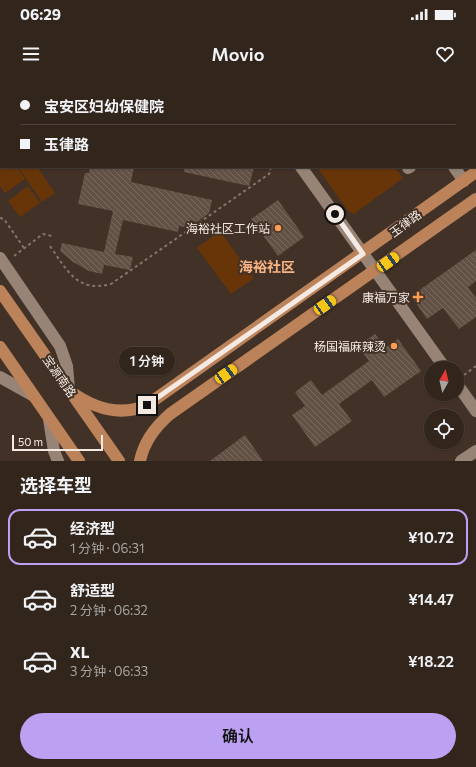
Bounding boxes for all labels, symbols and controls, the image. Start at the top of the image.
text: 06:29 [20,5,61,23]
icon: menu [20,43,42,65]
text: Movio [212,43,264,65]
icon: heart [434,43,456,65]
text: 宝安区妇幼保健院 [44,97,164,115]
text: 玉律路 [44,135,89,153]
route start [326,205,344,223]
street label: 玉律路 [386,207,424,239]
place label: 海裕社区工作站 [186,221,270,235]
marker: 海裕社区工作站 [273,223,283,233]
car [375,250,401,274]
district label: 海裕社区 [239,258,295,275]
place label: 康福万家 [362,290,410,304]
marker: 康福万家 [413,292,423,302]
car [312,293,338,317]
place label: 杨国福麻辣烫 [314,339,386,353]
marker: 杨国福麻辣烫 [389,341,399,351]
callout: 1 分钟 [119,347,175,375]
street label: 宝源南路 [40,352,80,400]
text: 1 分钟 [130,353,164,369]
north arrow [424,361,464,401]
map controls [424,361,464,449]
car [213,362,239,386]
route end [138,396,156,414]
button: locate [424,409,464,449]
scale bar [12,433,103,452]
text: 50 m [18,435,43,448]
text: 选择车型 [20,474,92,496]
icon: car [22,519,58,555]
text: 经济型 [70,519,115,537]
text: ¥10.72 [408,528,454,546]
text: 1 分钟 · 06:31 [70,540,145,556]
icon: car [22,581,58,617]
text: 舒适型 [70,581,115,599]
text: ¥14.47 [408,590,454,608]
text: 2 分钟 · 06:32 [70,602,148,618]
icon: car [22,643,58,679]
text: XL [70,643,89,661]
text: ¥18.22 [408,652,454,670]
text: 3 分钟 · 06:33 [70,663,148,679]
button: 确认 [20,713,456,759]

